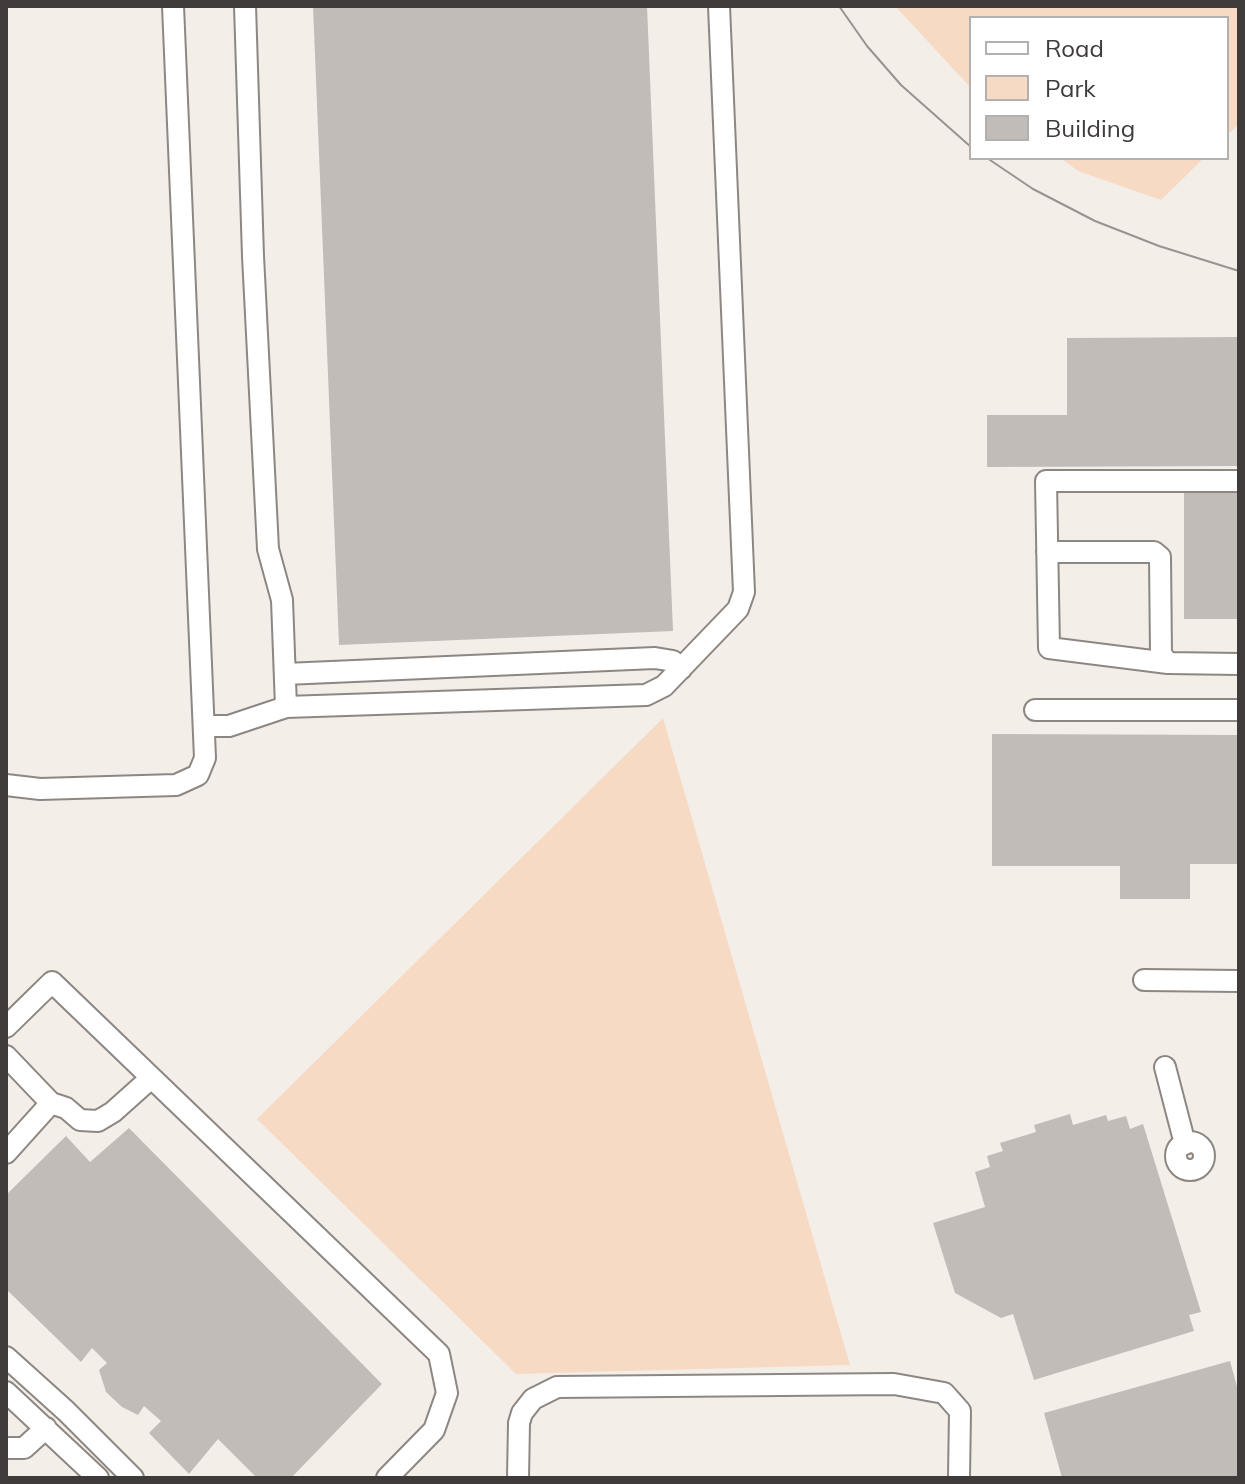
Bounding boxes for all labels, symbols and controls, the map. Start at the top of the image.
legend [969,16,1229,160]
text: Road [1045,33,1104,63]
text: Park [1045,73,1096,103]
text: Building [1045,113,1135,143]

